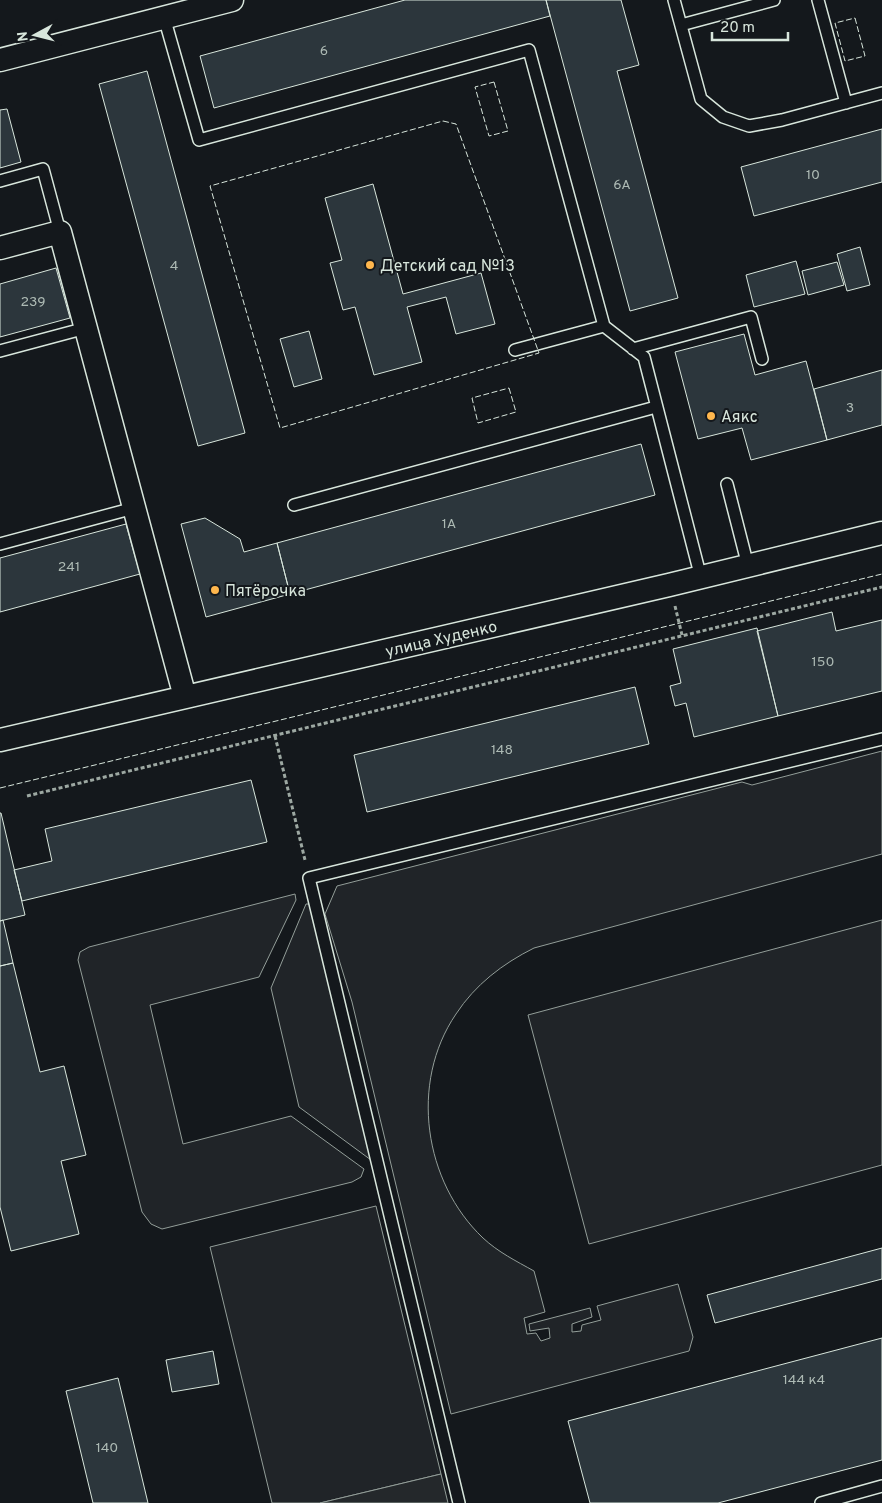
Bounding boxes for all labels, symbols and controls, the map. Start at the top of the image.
north arrow [10,10,60,60]
scale bar [712,10,788,42]
text: 20 m [720,19,755,38]
text: N [15,30,33,42]
house number: 6 [320,43,328,60]
house number: 10 [806,167,820,184]
house number: 6А [613,177,631,194]
place label: Детский сад №13 [380,257,515,277]
house number: 4 [170,258,178,275]
marker: Детский сад №13 [364,259,376,271]
house number: 239 [20,294,46,311]
house number: 3 [846,400,854,417]
place label: Аякс [721,408,758,428]
marker: Аякс [705,410,717,422]
house number: 1А [442,516,456,533]
house number: 241 [58,559,80,576]
place label: Пятёрочка [225,582,306,602]
marker: Пятёрочка [209,584,221,596]
street label: улица Худенко [384,617,499,663]
house number: 150 [812,654,834,671]
house number: 148 [491,742,513,759]
house number: 144 к4 [783,1372,825,1389]
house number: 140 [96,1440,118,1457]

